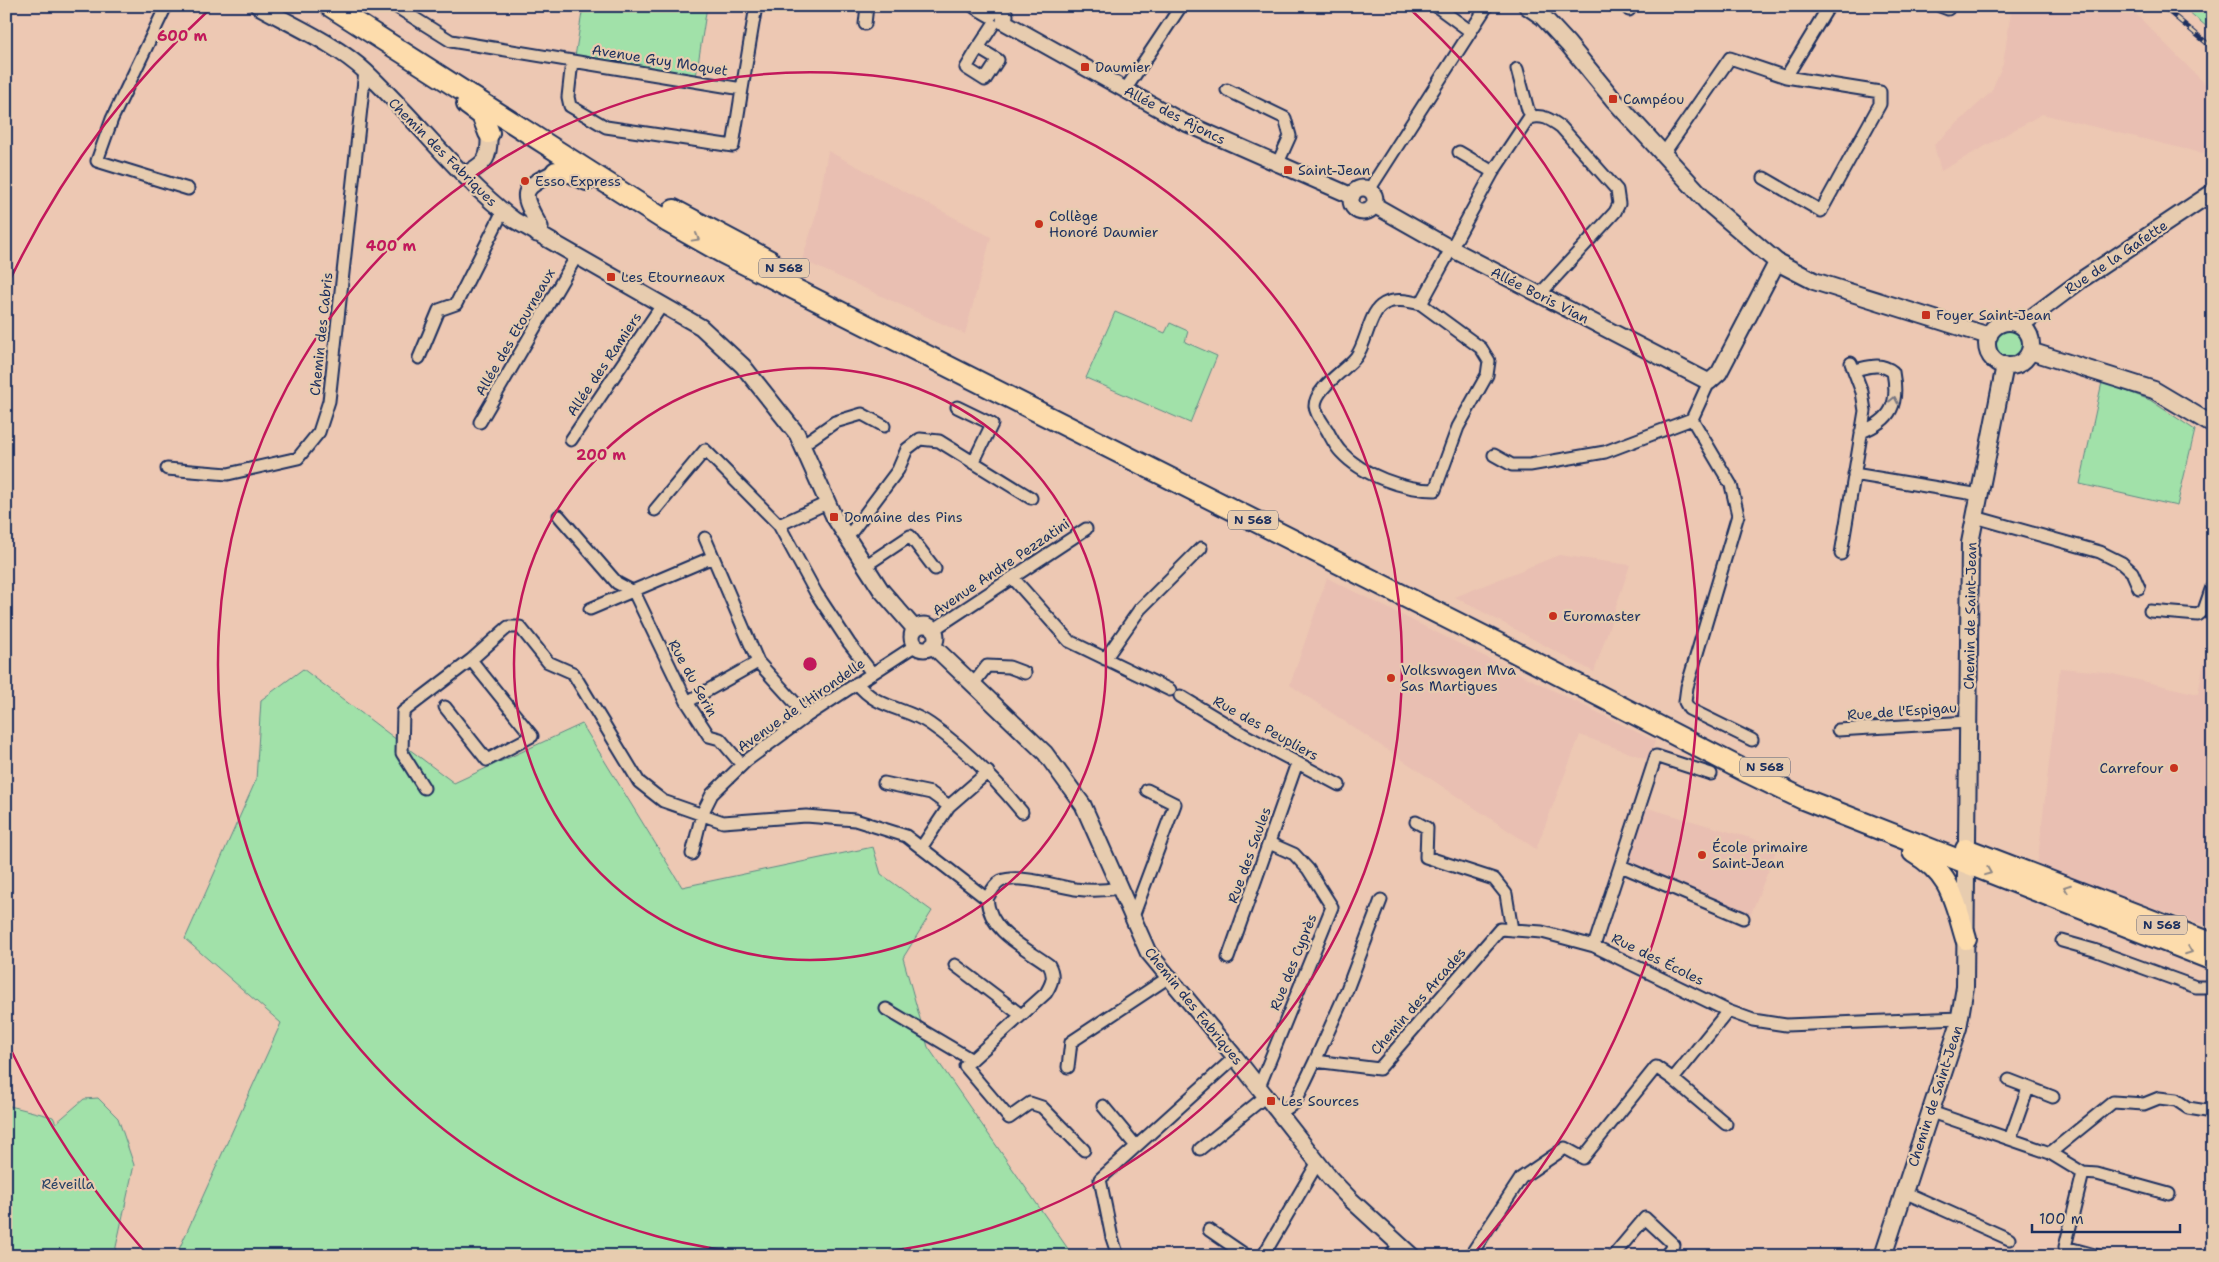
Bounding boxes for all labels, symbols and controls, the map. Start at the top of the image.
text: 600 m [157,26,207,46]
street label: Avenue Guy Moquet [591,40,729,80]
place label: Daumier [1095,58,1151,76]
marker: Daumier [1079,61,1091,73]
street label: Allée des Ajoncs [1121,82,1229,148]
place label: Campéou [1623,90,1684,108]
marker: Campéou [1607,93,1619,105]
street label: Chemin des Fabriques [385,94,501,210]
place label: Saint-Jean [1298,161,1371,179]
marker: Saint-Jean [1282,164,1294,176]
place label: Esso Express [535,172,621,190]
marker: Esso Express [519,175,531,187]
place label: Collège Honoré Daumier [1049,207,1159,241]
street label: Rue de la Gafette [2061,216,2171,298]
marker: Collège Honoré Daumier [1033,218,1045,230]
one-way arrow [691,232,700,242]
text: 400 m [366,236,416,256]
road number: N 568 [759,258,809,278]
street label: Allée Boris Vian [1488,263,1592,328]
street label: Allée des Etourneaux [471,265,559,399]
place label: Les Etourneaux [621,268,725,286]
street label: Chemin des Cabris [306,271,336,397]
marker: Les Etourneaux [605,271,617,283]
place label: Foyer Saint-Jean [1936,306,2051,324]
street label: Allée des Ramiers [563,309,645,419]
marker: Foyer Saint-Jean [1920,309,1932,321]
one-way arrow [1888,396,1898,405]
text: 200 m [576,445,626,465]
place label: Domaine des Pins [844,508,963,526]
road number: N 568 [1228,510,1278,530]
marker: Domaine des Pins [828,511,840,523]
street label: Avenue Andre Pezzatini [929,514,1073,620]
street label: Chemin de Saint-Jean [1960,542,1980,690]
place label: Euromaster [1563,607,1641,625]
marker: Euromaster [1547,610,1559,622]
street label: Rue du Serin [664,636,722,720]
street label: Avenue de l'Hirondelle [734,654,868,756]
centre of rings [801,655,819,673]
place label: Volkswagen Mva Sas Martigues [1401,661,1516,695]
marker: Volkswagen Mva Sas Martigues [1385,672,1397,684]
street label: Rue des Peupliers [1210,692,1322,764]
street label: Rue de l'Espigau [1846,698,1958,724]
road number: N 568 [1740,758,1790,776]
place label: Carrefour [2100,759,2164,777]
marker: Carrefour [2168,762,2180,774]
street label: Rue des Saules [1223,804,1275,906]
place label: École primaire Saint-Jean [1712,838,1808,872]
marker: École primaire Saint-Jean [1696,849,1708,861]
one-way arrow [1983,866,1992,877]
one-way arrow [2063,883,2072,894]
street label: Rue des Cyprès [1265,911,1321,1013]
road number: N 568 [2137,916,2187,934]
street label: Rue des Écoles [1609,929,1707,989]
street label: Chemin des Fabriques [1141,943,1247,1069]
street label: Chemin des Arcades [1366,944,1470,1058]
one-way arrow [2184,945,2192,955]
street label: Chemin de Saint-Jean [1904,1023,1966,1169]
place label: Les Sources [1281,1092,1359,1110]
marker: Les Sources [1265,1095,1277,1107]
park label: Réveilla [42,1175,95,1193]
scale bar [2032,1202,2179,1234]
text: 100 m [2039,1209,2084,1229]

